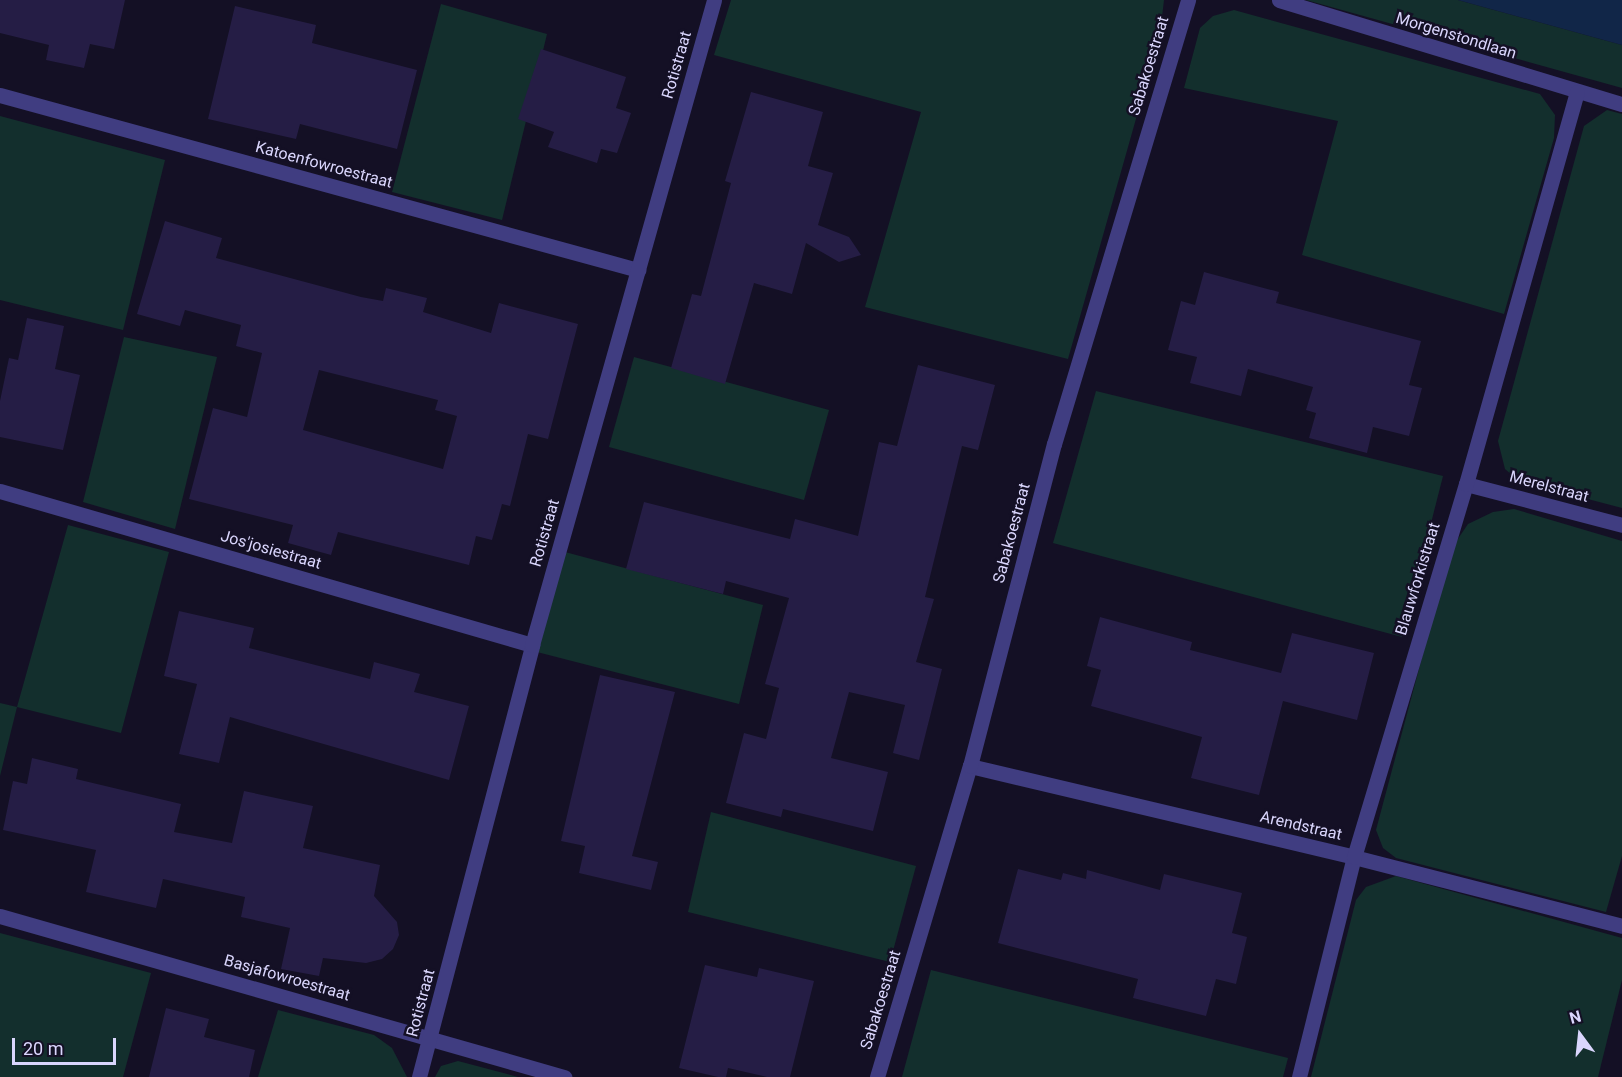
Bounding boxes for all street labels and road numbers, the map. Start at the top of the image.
street label: Morgenstondlaan [1393,9,1519,63]
street label: Sabakoestraat [1125,14,1173,118]
street label: Rotistraat [658,29,696,101]
street label: Katoenfowroestraat [253,137,395,193]
street label: Merelstraat [1507,467,1591,507]
street label: Sabakoestraat [989,481,1035,585]
street label: Rotistraat [526,497,564,569]
street label: Blauwforkistraat [1392,520,1444,638]
street label: Jos'josiestraat [218,526,324,574]
street label: Arendstraat [1258,807,1344,845]
street label: Sabakoestraat [857,948,905,1052]
street label: Basjafowroestraat [222,951,352,1005]
street label: Rotistraat [403,967,439,1039]

